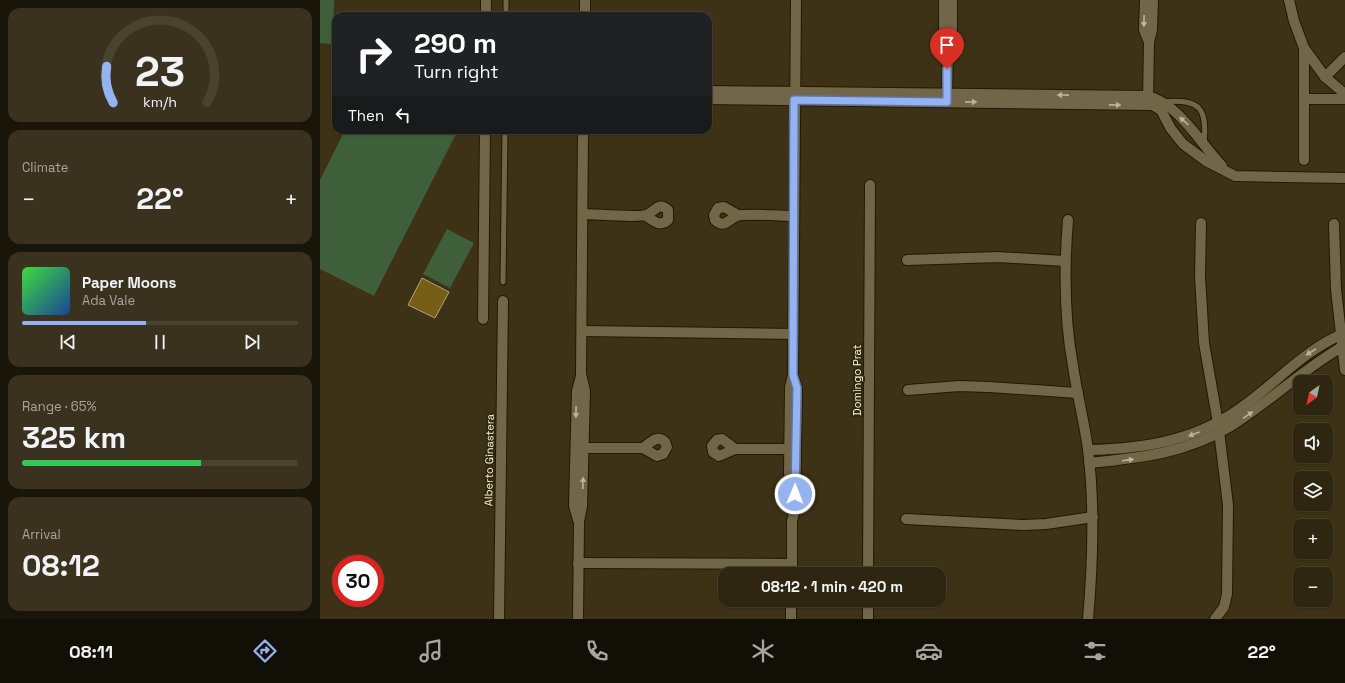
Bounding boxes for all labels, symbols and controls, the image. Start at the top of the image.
one-way arrow [1141,15,1148,27]
text: 290 m [414,25,497,61]
icon: right [348,28,400,80]
pin [930,28,964,69]
icon: arrive [936,34,958,56]
text: 23 [135,45,185,98]
text: Turn right [414,60,498,83]
one-way arrow [1056,92,1069,98]
text: km/h [143,93,177,111]
one-way arrow [965,99,977,106]
one-way arrow [1109,102,1122,108]
icon: left [392,104,414,126]
text: Then [348,106,384,125]
one-way arrow [1179,117,1190,126]
text: Climate [22,159,68,176]
text: 22° [136,179,184,218]
text: − [22,185,36,213]
text: + [284,185,298,213]
text: Paper Moons [82,273,176,292]
text: Ada Vale [82,292,135,309]
icon: previous [57,331,79,353]
icon: pause [149,331,171,353]
icon: next [241,331,263,353]
street label: Domingo Prat [850,344,864,416]
one-way arrow [1305,348,1317,355]
north arrow [1293,375,1333,415]
map controls [1293,375,1333,607]
text: Range · 65% [22,398,97,415]
one-way arrow [573,406,579,419]
one-way arrow [1243,411,1254,419]
street label: Alberto Ginastera [481,413,497,506]
text: 325 km [22,418,126,457]
button: sound [1293,423,1333,463]
one-way arrow [1187,431,1199,437]
one-way arrow [1122,457,1134,463]
button: layers [1293,471,1333,511]
position arrow [774,473,816,515]
one-way arrow [580,476,586,489]
button: + [1293,519,1333,559]
text: Arrival [22,526,61,543]
text: 08:12 [22,546,100,585]
speed limit sign: 30 [332,555,384,607]
button: − [1293,567,1333,607]
text: 08:12 · 1 min · 420 m [761,577,903,596]
icon: directions [251,637,279,665]
icon: music [417,637,445,665]
icon: phone [583,637,611,665]
icon: climate [749,637,777,665]
icon: car [915,637,943,665]
icon: filters [1081,637,1109,665]
text: 08:11 [69,640,113,663]
text: 22° [1247,640,1276,663]

